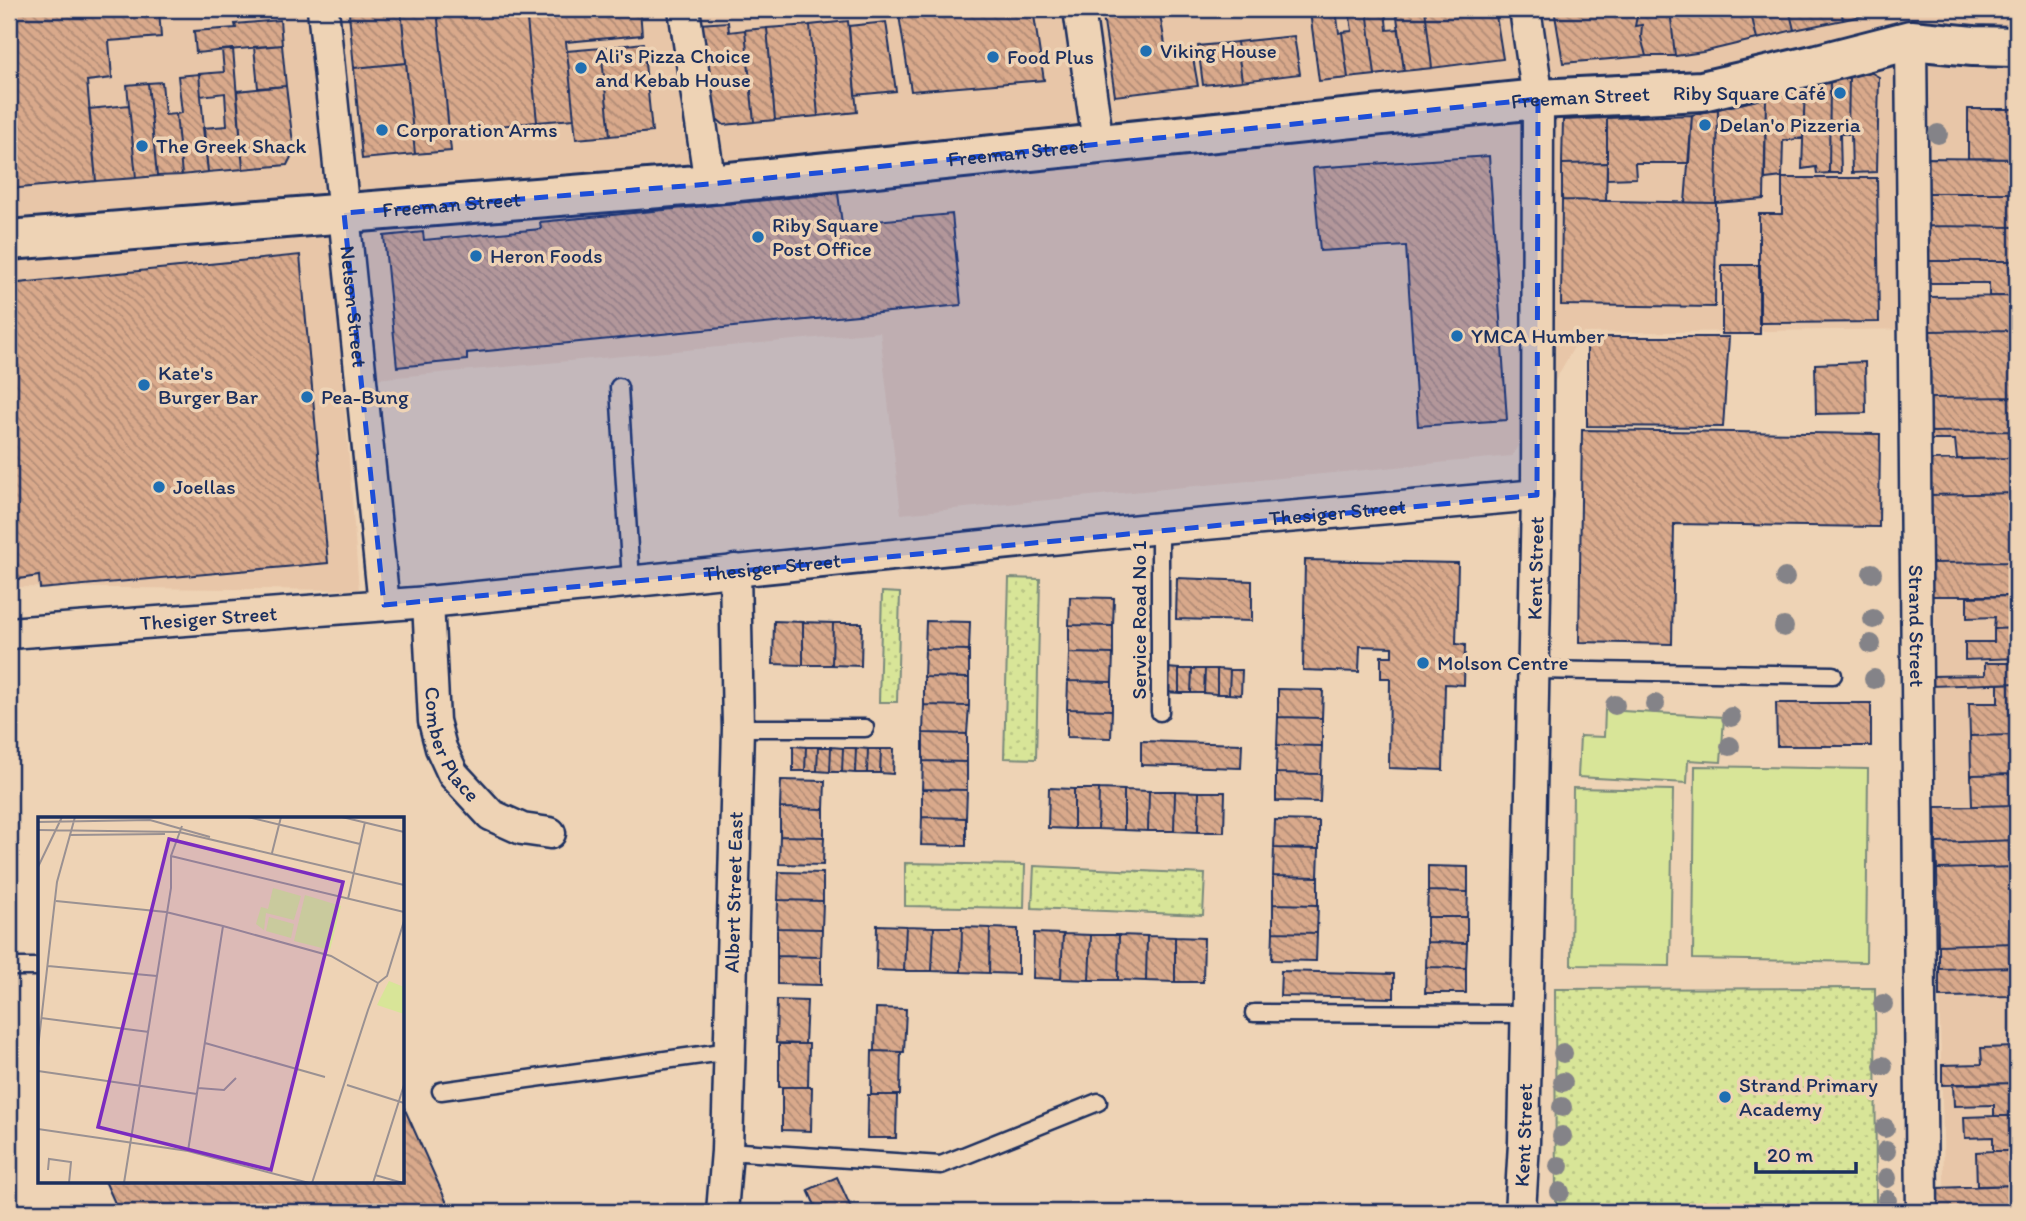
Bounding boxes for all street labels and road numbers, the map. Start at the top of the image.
street label: Freeman Street [1510,81,1650,114]
street label: Freeman Street [947,132,1088,172]
street label: Freeman Street [381,186,522,222]
street label: Nelson Street [335,244,373,369]
street label: Thesiger Street [1268,494,1407,530]
street label: Kent Street [1521,516,1549,620]
street label: Service Road No 1 [1126,540,1151,700]
street label: Thesiger Street [702,547,842,586]
street label: Strand Street [1904,564,1930,688]
street label: Thesiger Street [139,600,278,635]
street label: Comber Place [420,686,485,807]
street label: Albert Street East [719,811,748,973]
street label: Kent Street [1508,1083,1537,1188]

